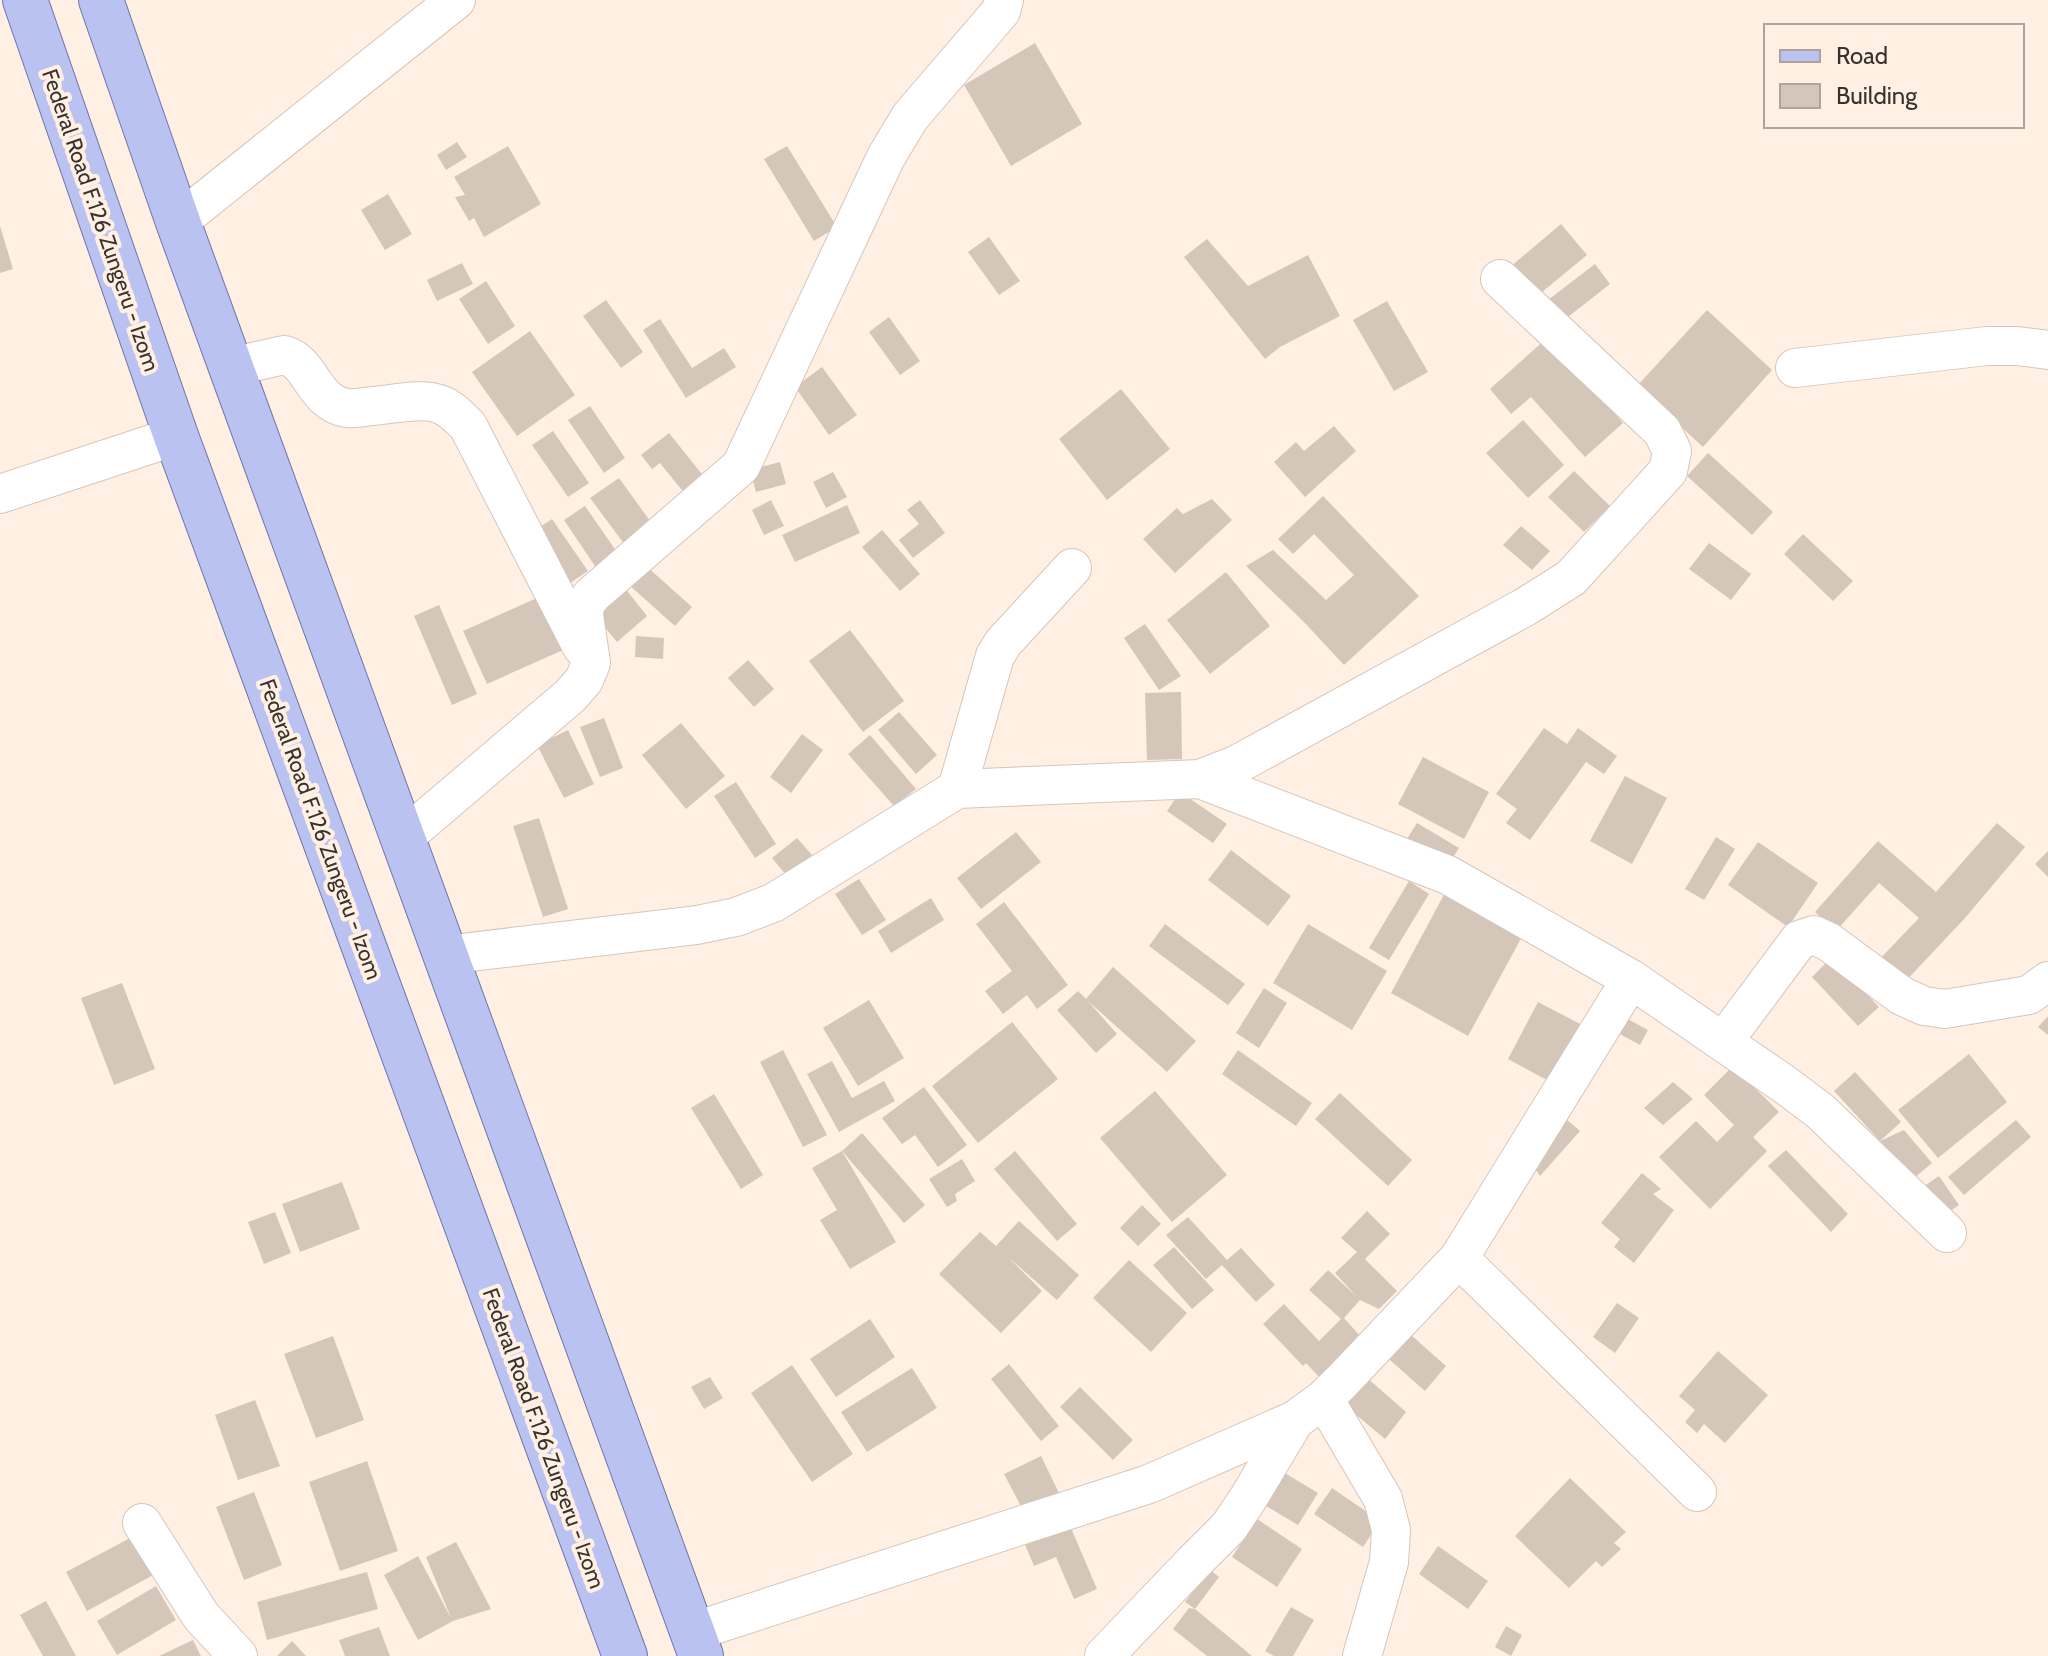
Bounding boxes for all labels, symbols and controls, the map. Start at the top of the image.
legend [1764,24,2024,128]
text: Road [1836,41,1888,70]
street label: Federal Road F.126 Zungeru - Izom [36,65,165,375]
text: Building [1836,81,1918,110]
street label: Federal Road F.126 Zungeru - Izom [253,675,388,983]
street label: Federal Road F.126 Zungeru - Izom [476,1284,611,1592]

